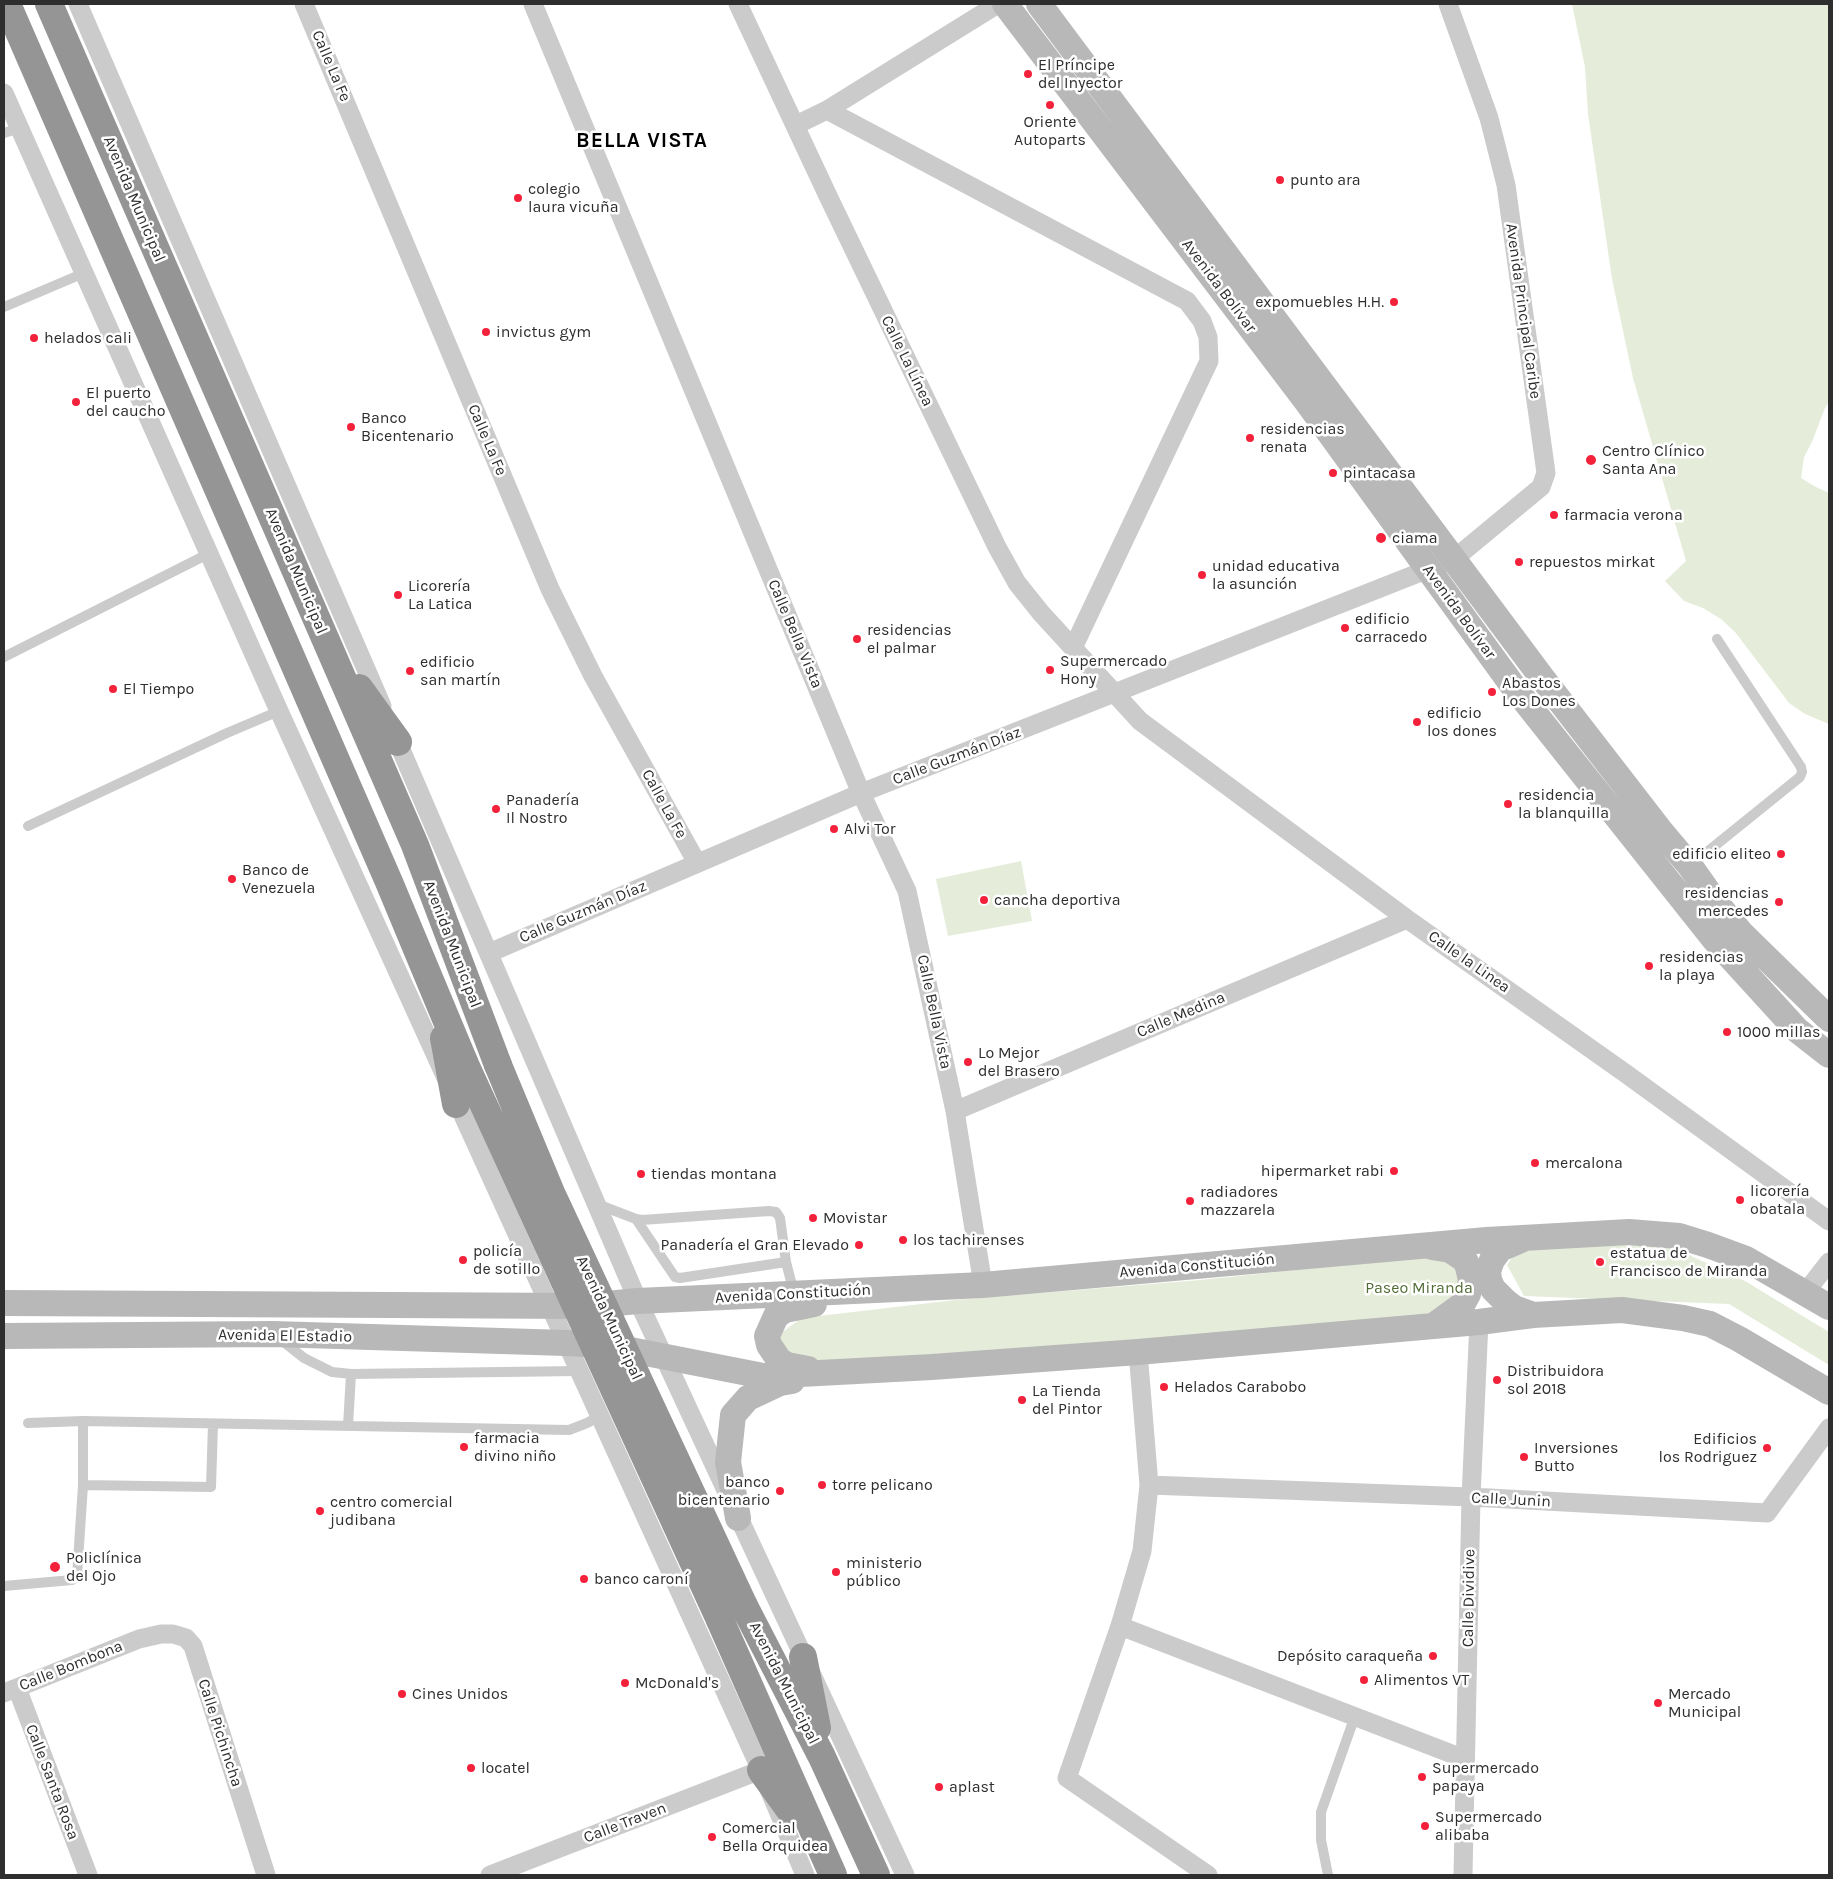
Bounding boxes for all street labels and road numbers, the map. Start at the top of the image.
street label: Calle La Fe [307,27,355,105]
street label: Avenida Municipal [99,133,169,265]
street label: Avenida Principal Caribe [1501,222,1545,400]
street label: Avenida Bolívar [1178,235,1260,337]
street label: Calle La Línea [877,312,937,410]
street label: Calle La Fe [463,401,511,479]
street label: Avenida Municipal [261,505,331,637]
street label: Avenida Bolívar [1418,561,1500,663]
street label: Calle Bella Vista [763,577,827,691]
street label: Calle Guzmán Díaz [890,723,1024,789]
street label: Calle La Fe [637,766,691,842]
street label: Calle Guzmán Díaz [517,877,649,947]
street label: Avenida Municipal [419,878,485,1010]
street label: Calle la Linea [1424,927,1514,997]
street label: Calle Bella Vista [913,953,955,1071]
street label: Calle Medina [1134,988,1228,1042]
street label: Avenida Constitución [1118,1250,1276,1282]
street label: Avenida Municipal [572,1253,646,1383]
street label: Avenida Constitución [715,1280,871,1308]
street label: Avenida El Estadio [218,1325,352,1347]
street label: Calle Junin [1471,1488,1551,1512]
street label: Calle Dividive [1459,1549,1479,1647]
street label: Avenida Municipal [745,1619,823,1747]
street label: Calle Bombona [16,1637,126,1695]
street label: Calle Pichincha [194,1677,246,1789]
street label: Calle Santa Rosa [21,1722,83,1842]
street label: Calle Traven [581,1798,669,1848]

